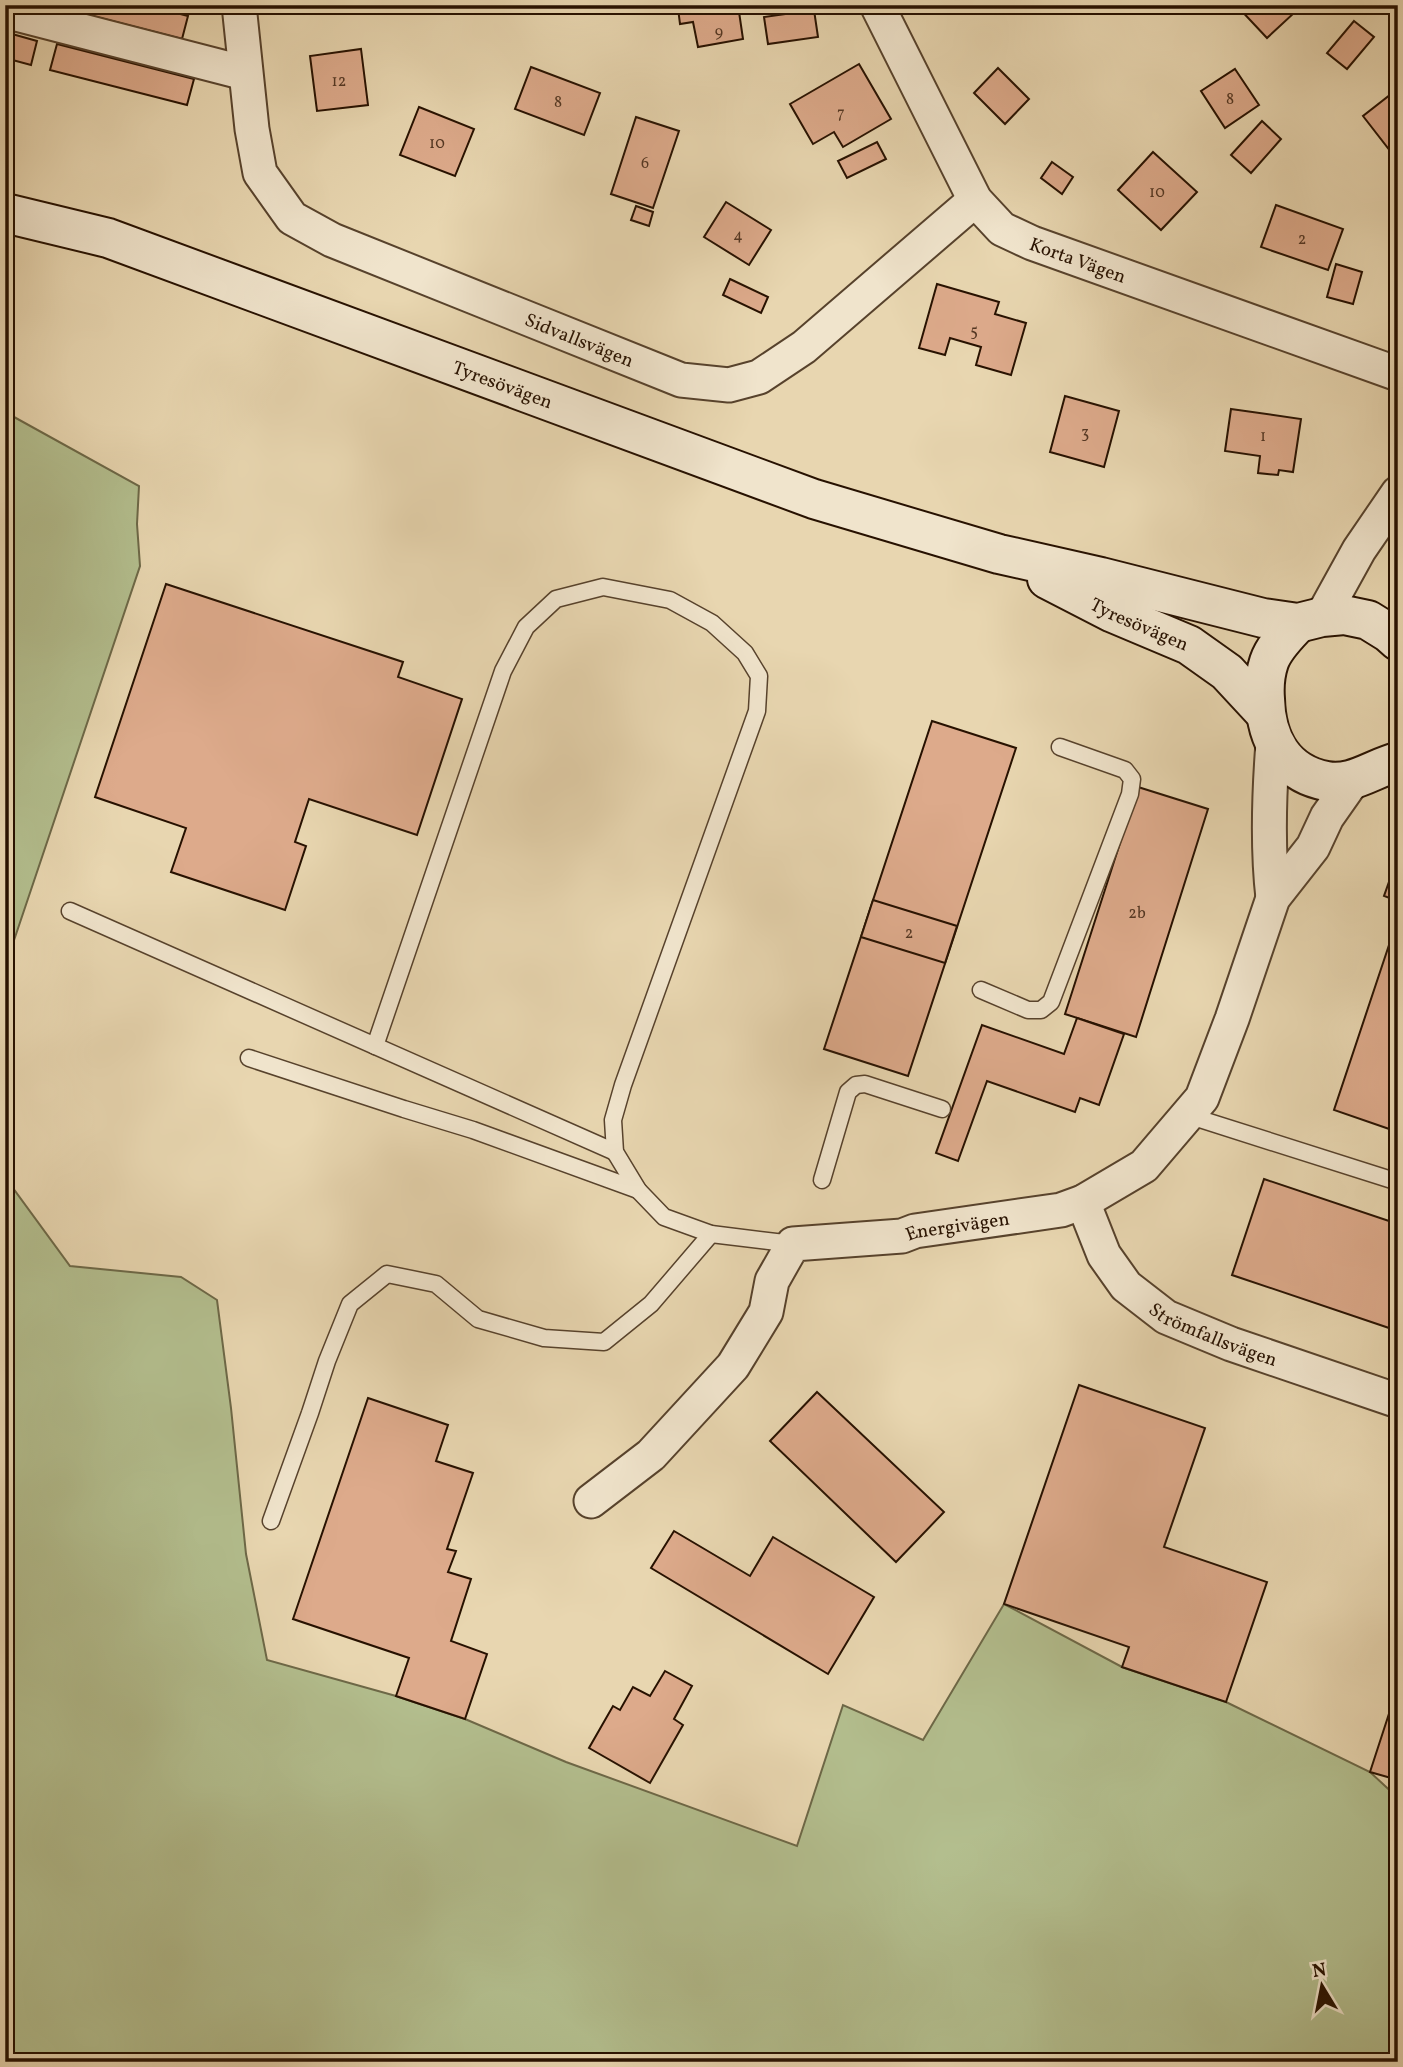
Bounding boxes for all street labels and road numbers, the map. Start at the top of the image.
street label: Korta Vägen [1026,232,1129,291]
street label: Sidvallsvägen [521,308,637,375]
street label: Tyresövägen [448,355,556,416]
street label: Tyresövägen [1085,592,1192,658]
street label: Energivägen [902,1207,1011,1248]
street label: Strömfallsvägen [1143,1297,1280,1374]

